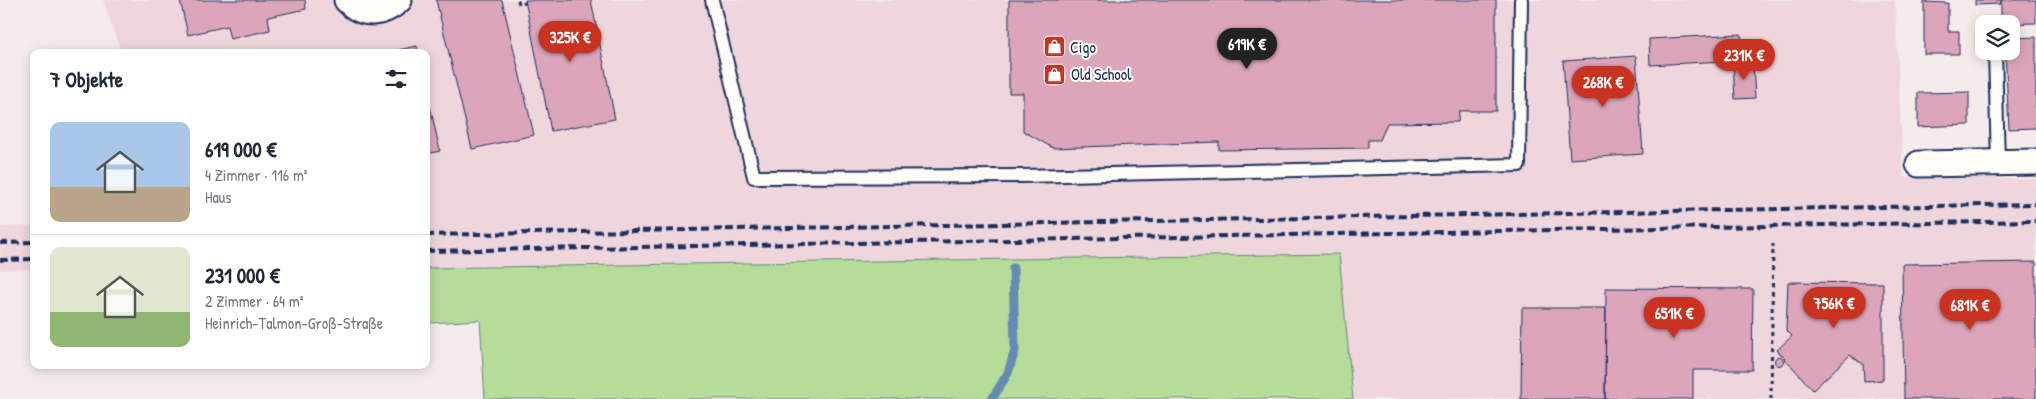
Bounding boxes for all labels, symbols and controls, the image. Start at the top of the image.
map controls [1975,15,2020,60]
button: layers [1975,15,2020,60]
pin: 325K € [529,20,611,63]
text: 325K € [549,26,591,48]
pin: 619K € [1206,28,1288,70]
text: 619K € [1228,33,1266,55]
shop icon: Cigo [1042,35,1066,59]
place label: Cigo [1070,36,1096,58]
pin: 231K € [1703,38,1785,81]
text: 231K € [1724,44,1764,66]
shop icon: Old School [1043,62,1067,86]
place label: Old School [1071,63,1132,85]
text: 7 Objekte [50,65,123,94]
icon: filters [382,65,410,93]
pin: 268K € [1562,66,1644,108]
text: 268K € [1583,71,1623,93]
text: 619 000 € [205,135,277,164]
icon: home [90,142,150,202]
text: 4 Zimmer · 116 m² [205,164,307,186]
text: Haus [205,186,231,208]
text: 231 000 € [205,261,280,290]
icon: home [90,267,150,327]
pin: 756K € [1793,286,1875,329]
pin: 681K € [1929,288,2011,331]
text: 2 Zimmer · 64 m² [205,290,303,312]
text: 756K € [1814,292,1854,314]
text: 681K € [1951,294,1989,316]
pin: 651K € [1633,296,1715,339]
text: 651K € [1655,302,1693,324]
text: Heinrich-Talmon-Groß-Straße [205,312,383,334]

